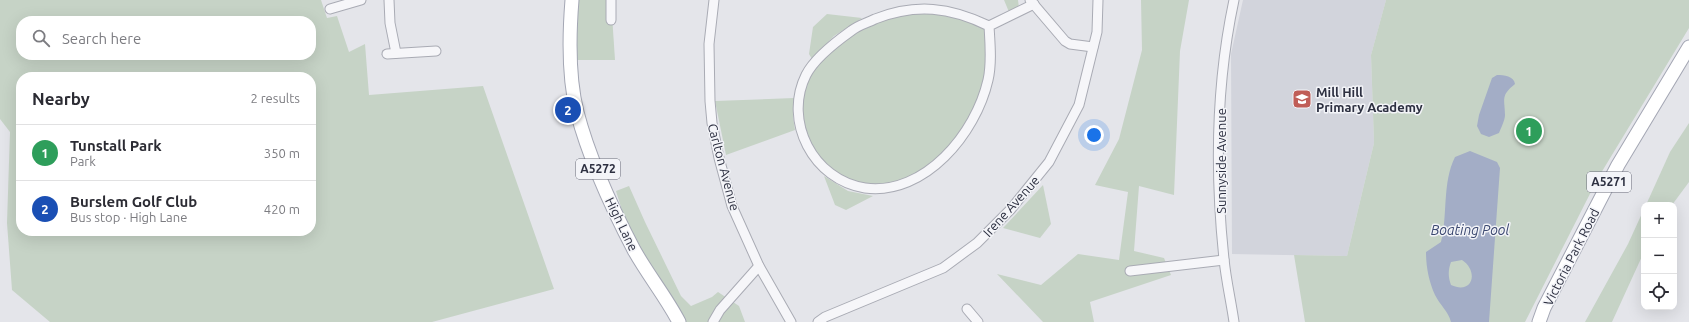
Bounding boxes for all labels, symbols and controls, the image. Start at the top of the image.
search box [16,16,316,60]
icon: search [30,27,52,49]
text: Search here [62,30,141,47]
place label: Mill Hill Primary Academy [1316,85,1423,114]
school or university icon: Mill Hill Primary Academy [1291,88,1313,110]
text: Nearby [32,89,90,108]
text: 2 results [250,91,300,105]
pin: 2 [555,95,581,125]
street label: Sunnyside Avenue [1214,108,1228,214]
pin: 1 [1516,116,1542,146]
street label: Carlton Avenue [706,122,742,212]
your location [1084,125,1104,145]
text: Tunstall Park [70,137,162,154]
text: 1 [41,146,49,160]
text: 350 m [264,146,300,160]
text: Park [70,154,96,168]
road number: A5272 [576,159,620,179]
road number: A5271 [1587,172,1631,192]
street label: Irene Avenue [980,173,1042,239]
text: Burslem Golf Club [70,193,197,210]
street label: High Lane [603,195,641,253]
text: 2 [41,202,49,216]
text: 420 m [264,202,300,216]
map controls [1641,202,1677,310]
button: + [1641,202,1677,238]
street label: Victoria Park Road [1540,206,1602,308]
text: Bus stop · High Lane [70,210,187,224]
water label: Boating Pool [1431,222,1509,238]
button: − [1641,238,1677,274]
button: locate [1641,274,1677,310]

